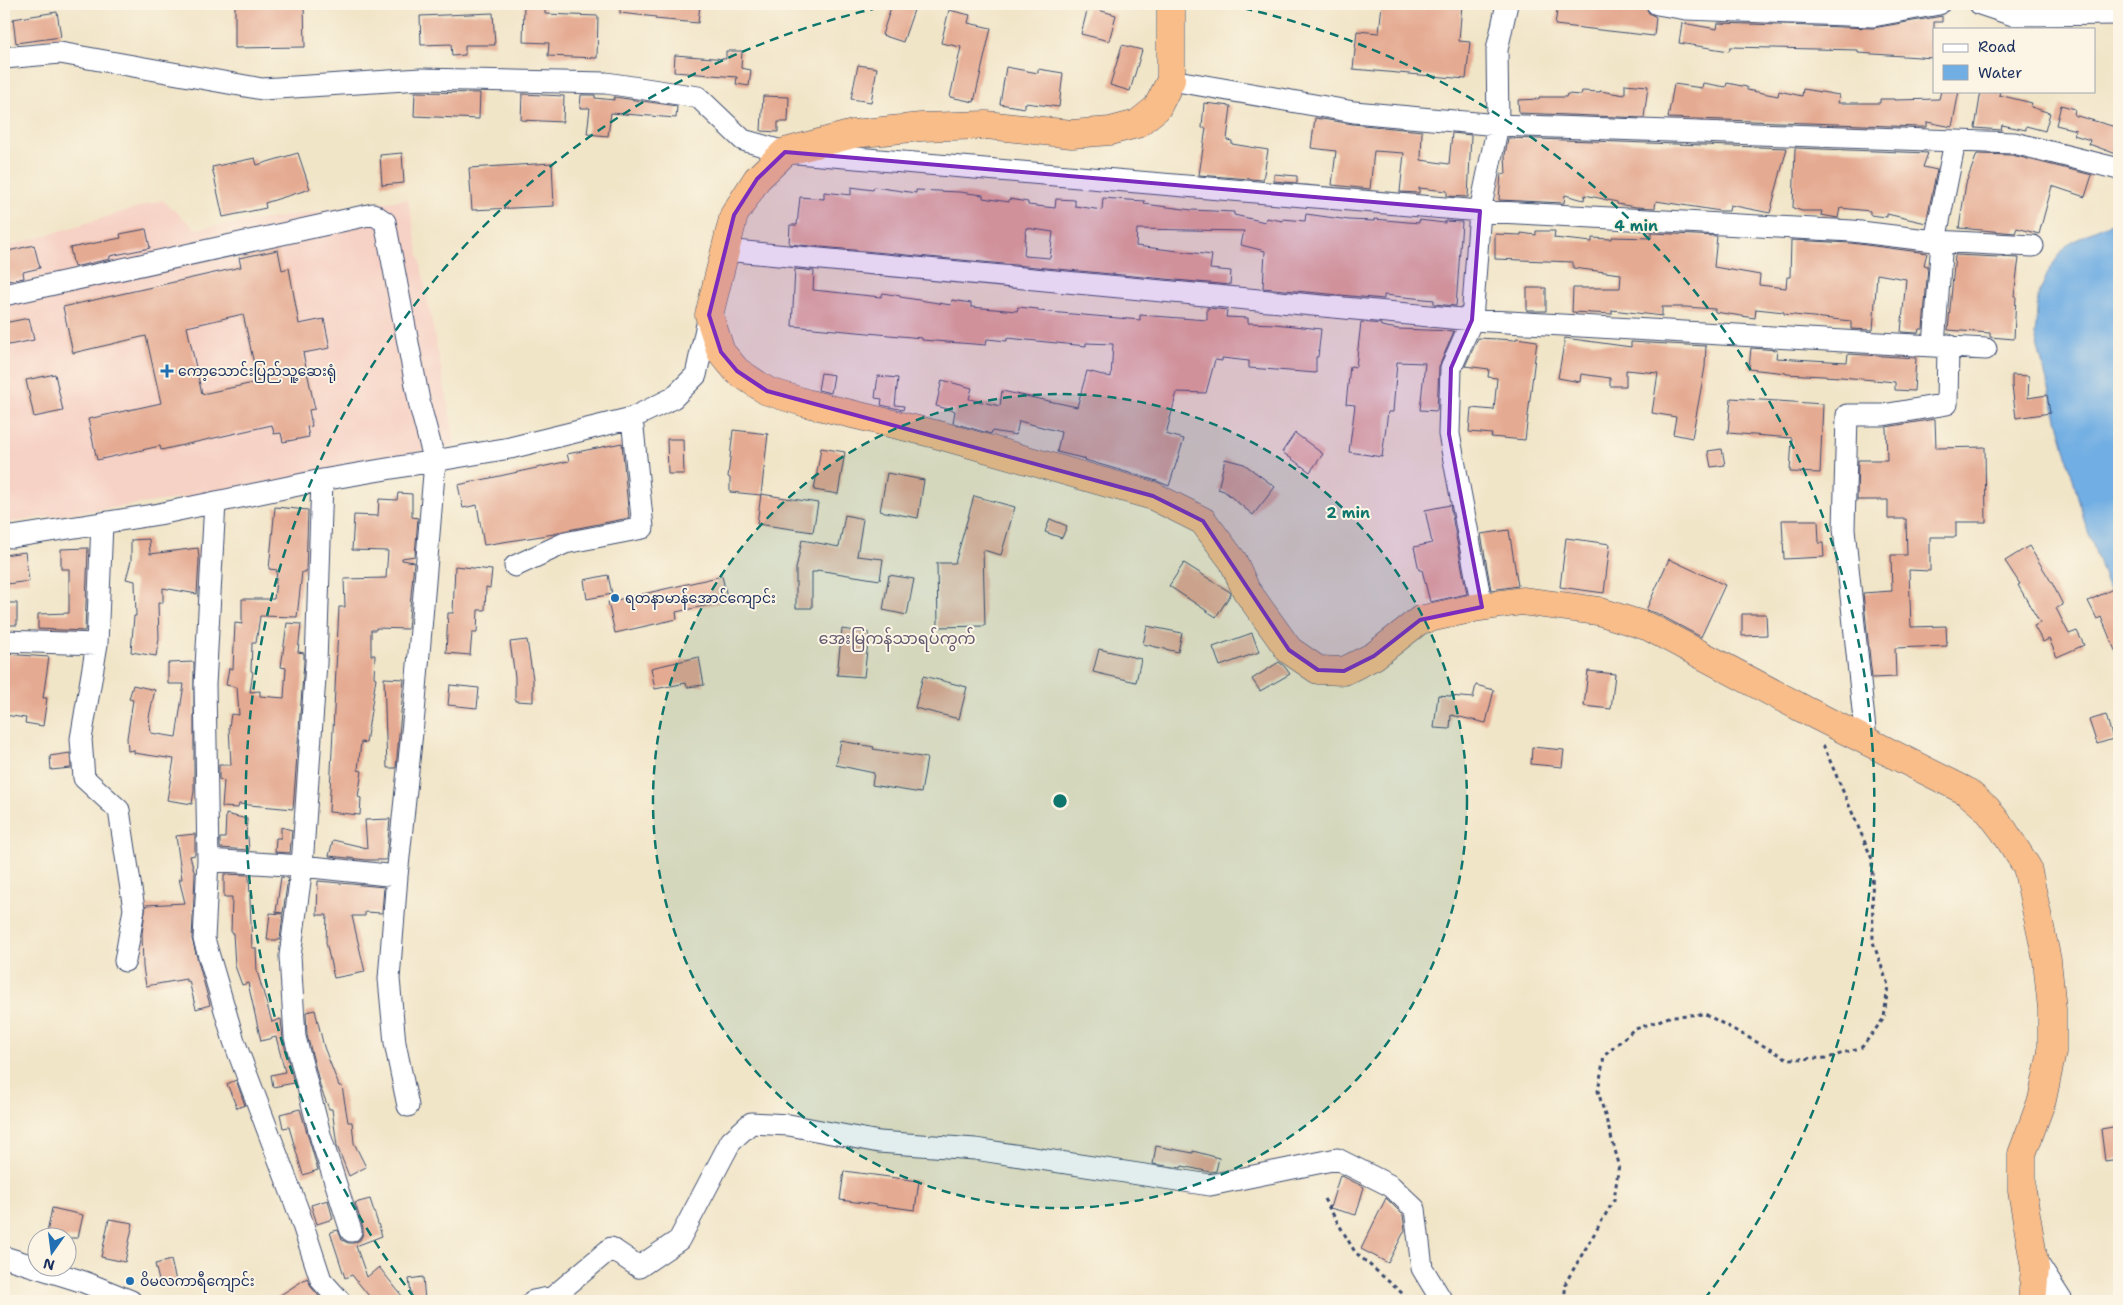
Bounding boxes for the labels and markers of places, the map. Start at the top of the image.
place label: ကော့သောင်းပြည်သူ့ဆေးရုံ [178,361,336,383]
marker: ကော့သောင်းပြည်သူ့ဆေးရုံ [160,364,174,378]
place label: ရတနာမာန်အောင်ကျောင်း [625,588,776,610]
marker: ရတနာမာန်အောင်ကျောင်း [609,592,621,604]
centre of rings [1051,792,1069,810]
place label: ဝိမလကာရီကျောင်း [140,1271,255,1293]
marker: ဝိမလကာရီကျောင်း [124,1275,136,1287]

